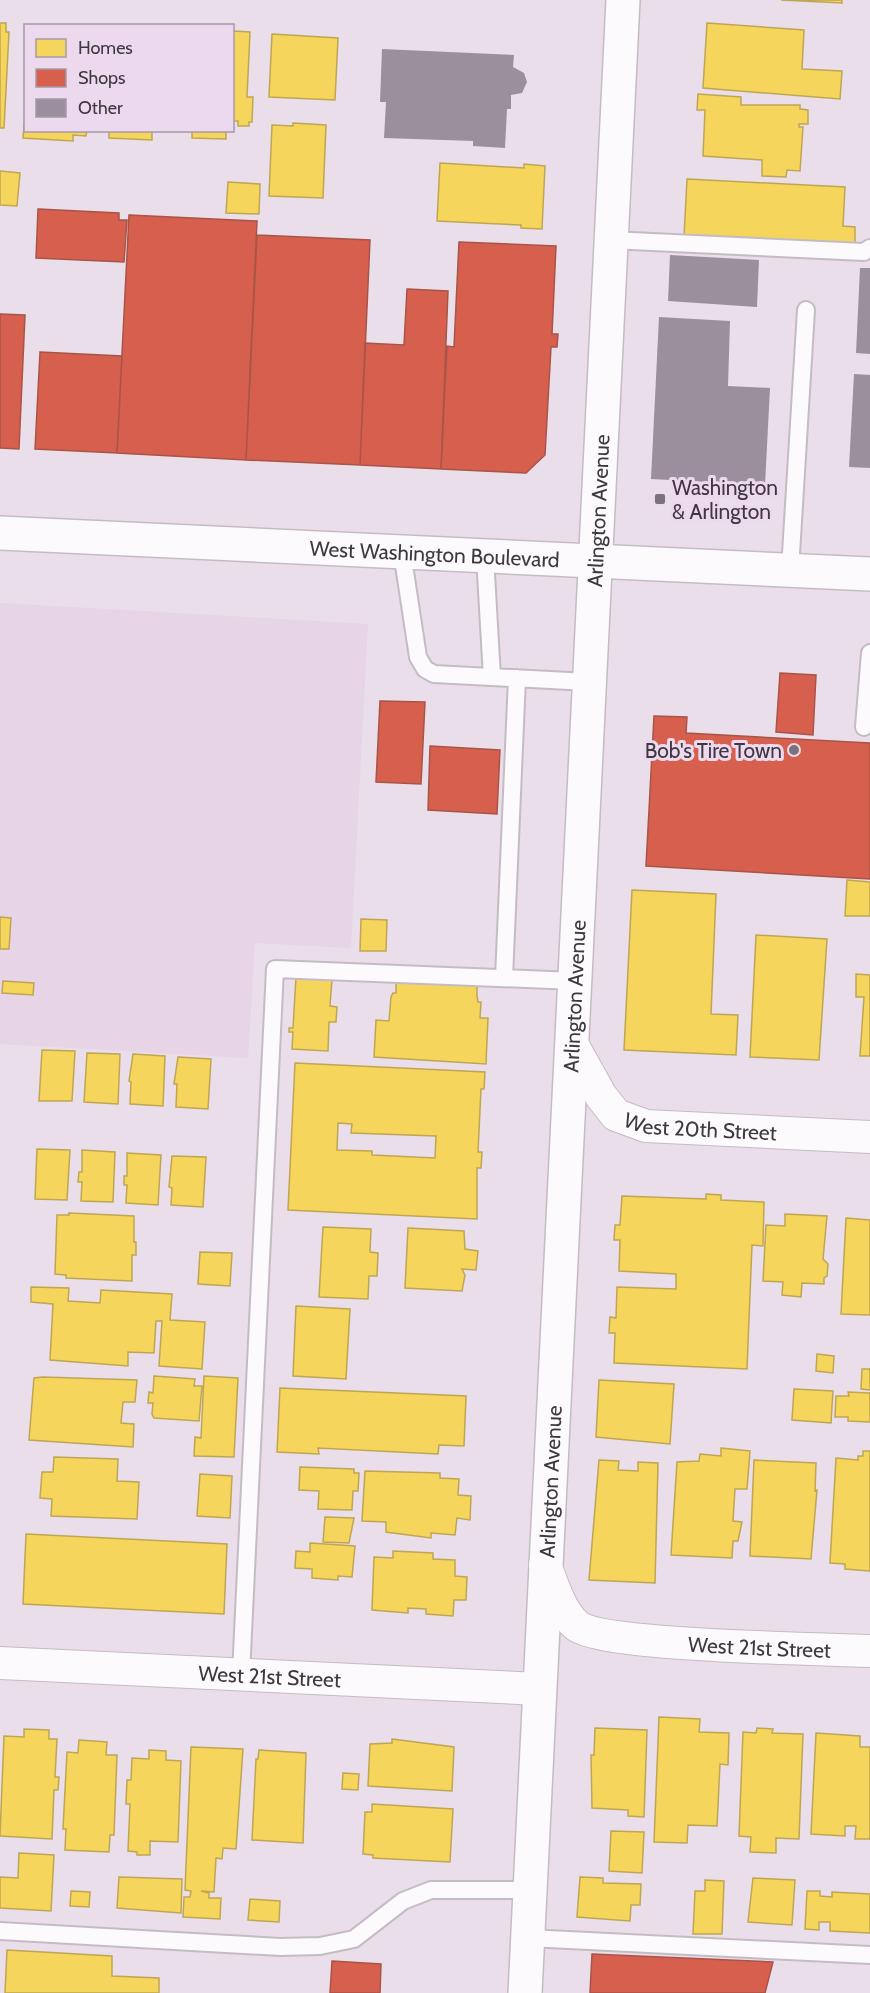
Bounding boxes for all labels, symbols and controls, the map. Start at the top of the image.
legend [24,24,234,132]
text: Homes [78,37,133,59]
text: Shops [78,67,126,89]
text: Other [78,97,123,119]
street label: Arlington Avenue [582,434,614,588]
place label: Washington & Arlington [672,475,778,524]
marker: Washington & Arlington [653,492,667,506]
street label: West Washington Boulevard [309,535,560,572]
place label: Bob's Tire Town [645,738,782,763]
marker: Bob's Tire Town [787,743,801,757]
street label: Arlington Avenue [558,919,590,1073]
street label: West 20th Street [621,1107,777,1145]
street label: Arlington Avenue [534,1404,566,1559]
street label: West 21st Street [687,1631,831,1662]
street label: West 21st Street [198,1660,342,1692]

